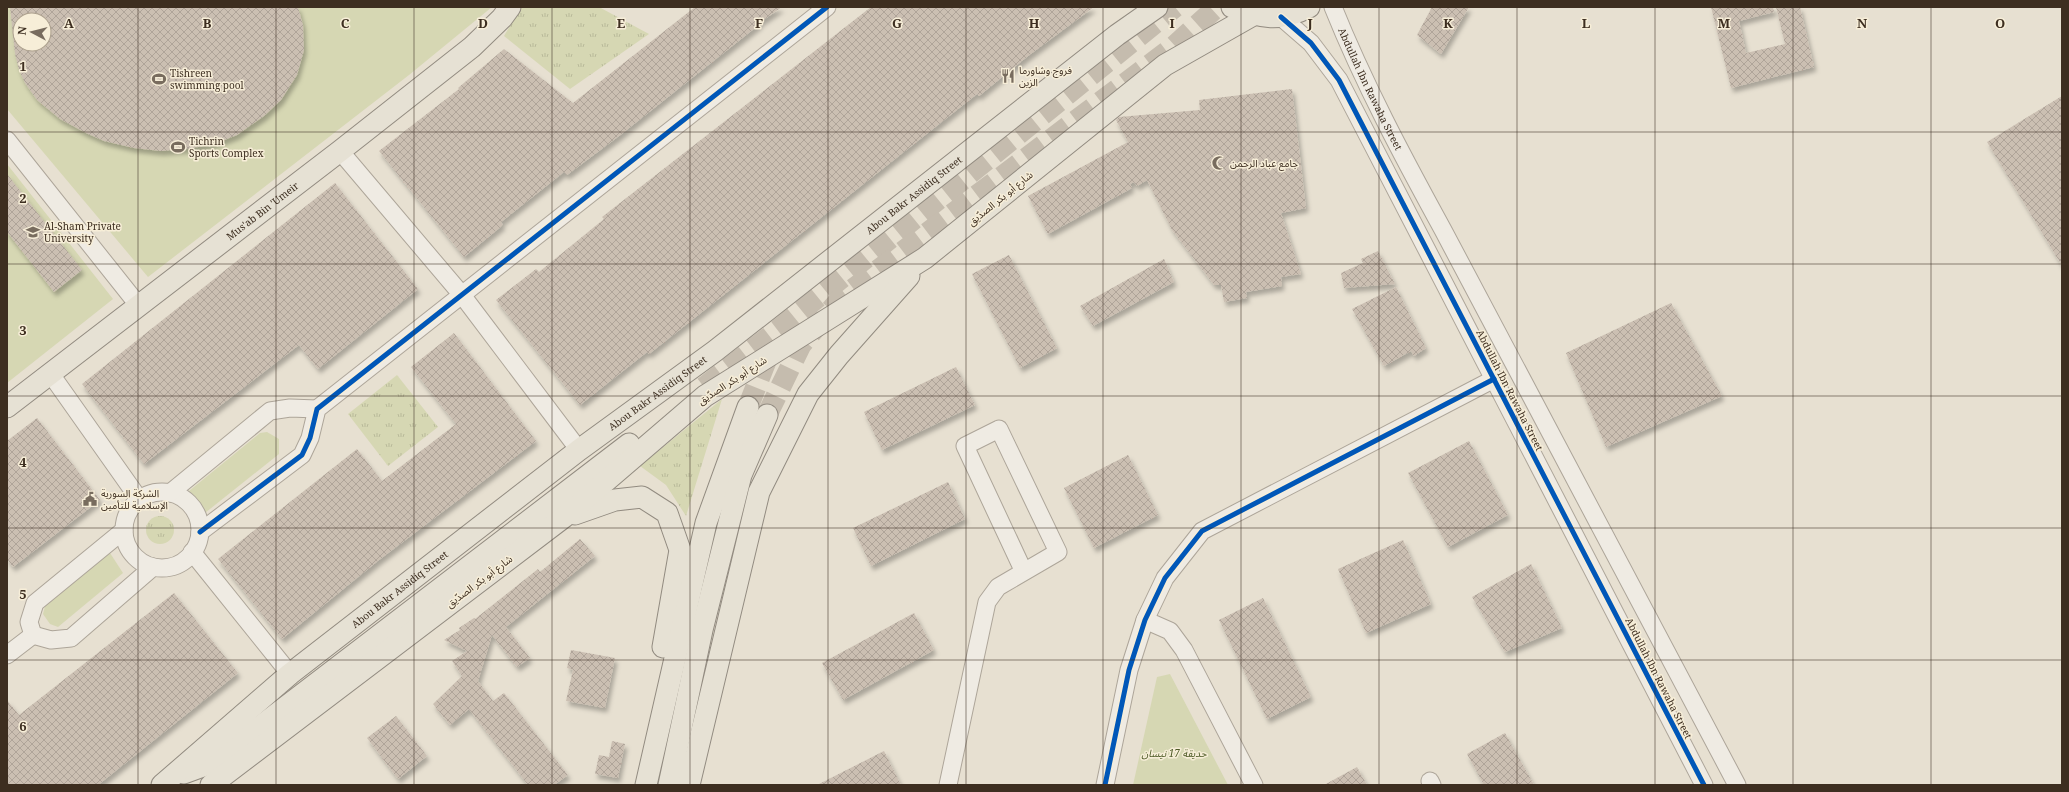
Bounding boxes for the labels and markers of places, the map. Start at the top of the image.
place label: فروج وشاورما الزين [1019,63,1073,89]
place label: Tishreen swimming pool [170,66,244,92]
restaurant icon: فروج وشاورما الزين [1000,68,1016,84]
sports icon: Tishreen swimming pool [151,71,167,87]
place label: Tichrin Sports Complex [189,134,264,160]
sports icon: Tichrin Sports Complex [170,139,186,155]
mosque icon: جامع عباد الرحمن [1211,155,1227,171]
place label: جامع عباد الرحمن [1230,156,1298,171]
place label: Al-Sham Private University [44,219,121,245]
school or university icon: Al-Sham Private University [25,224,41,240]
place label: الشركة السورية الإسلامية للتأمين [101,486,168,512]
public building icon: الشركة السورية الإسلامية للتأمين [82,491,98,507]

